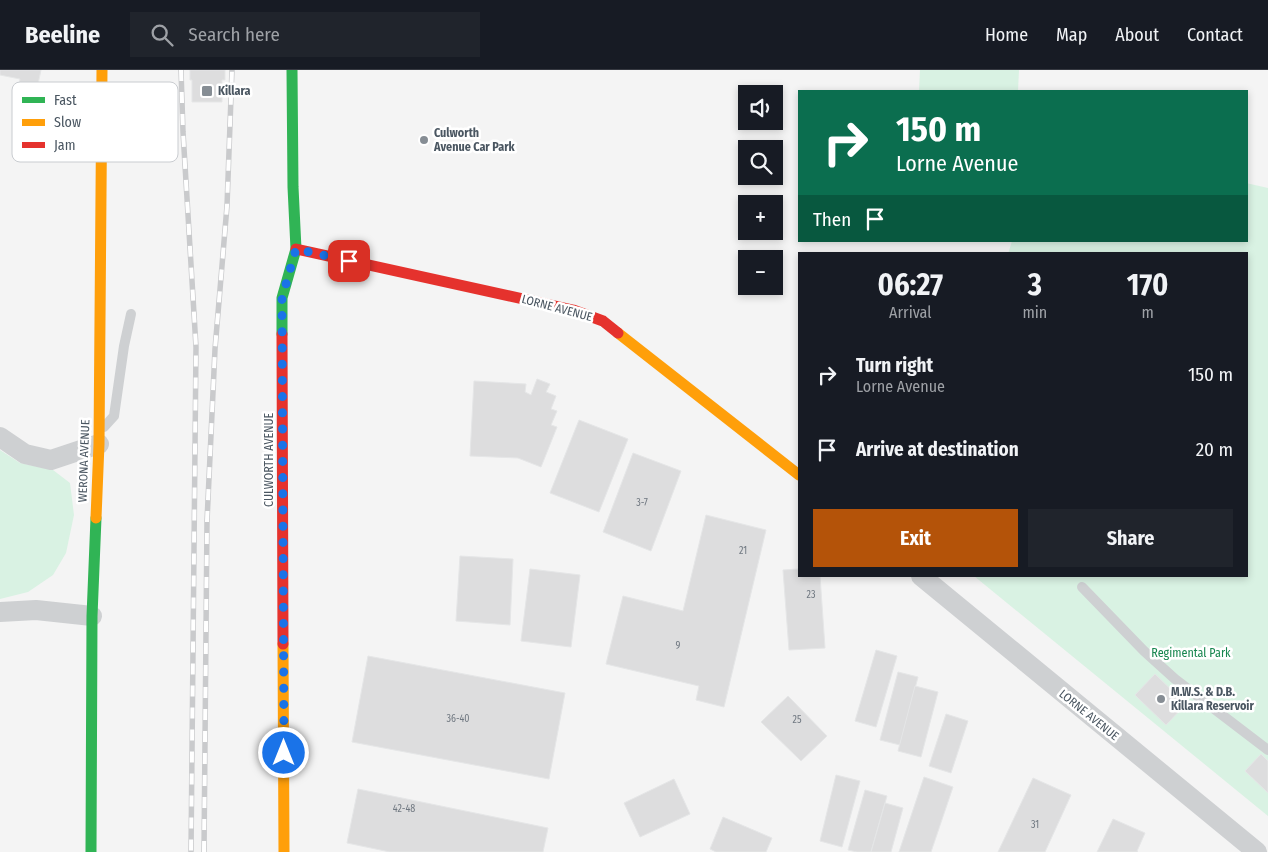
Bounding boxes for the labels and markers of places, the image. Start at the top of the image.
marker: Killara [200,84,214,98]
place label: Killara [218,84,251,98]
place label: Culworth Avenue Car Park [433,126,516,154]
marker: Culworth Avenue Car Park [418,134,430,146]
pin [328,240,370,282]
place label: M.W.S. & D.B. Killara Reservoir [1171,685,1254,713]
marker: M.W.S. & D.B. Killara Reservoir [1155,693,1167,705]

